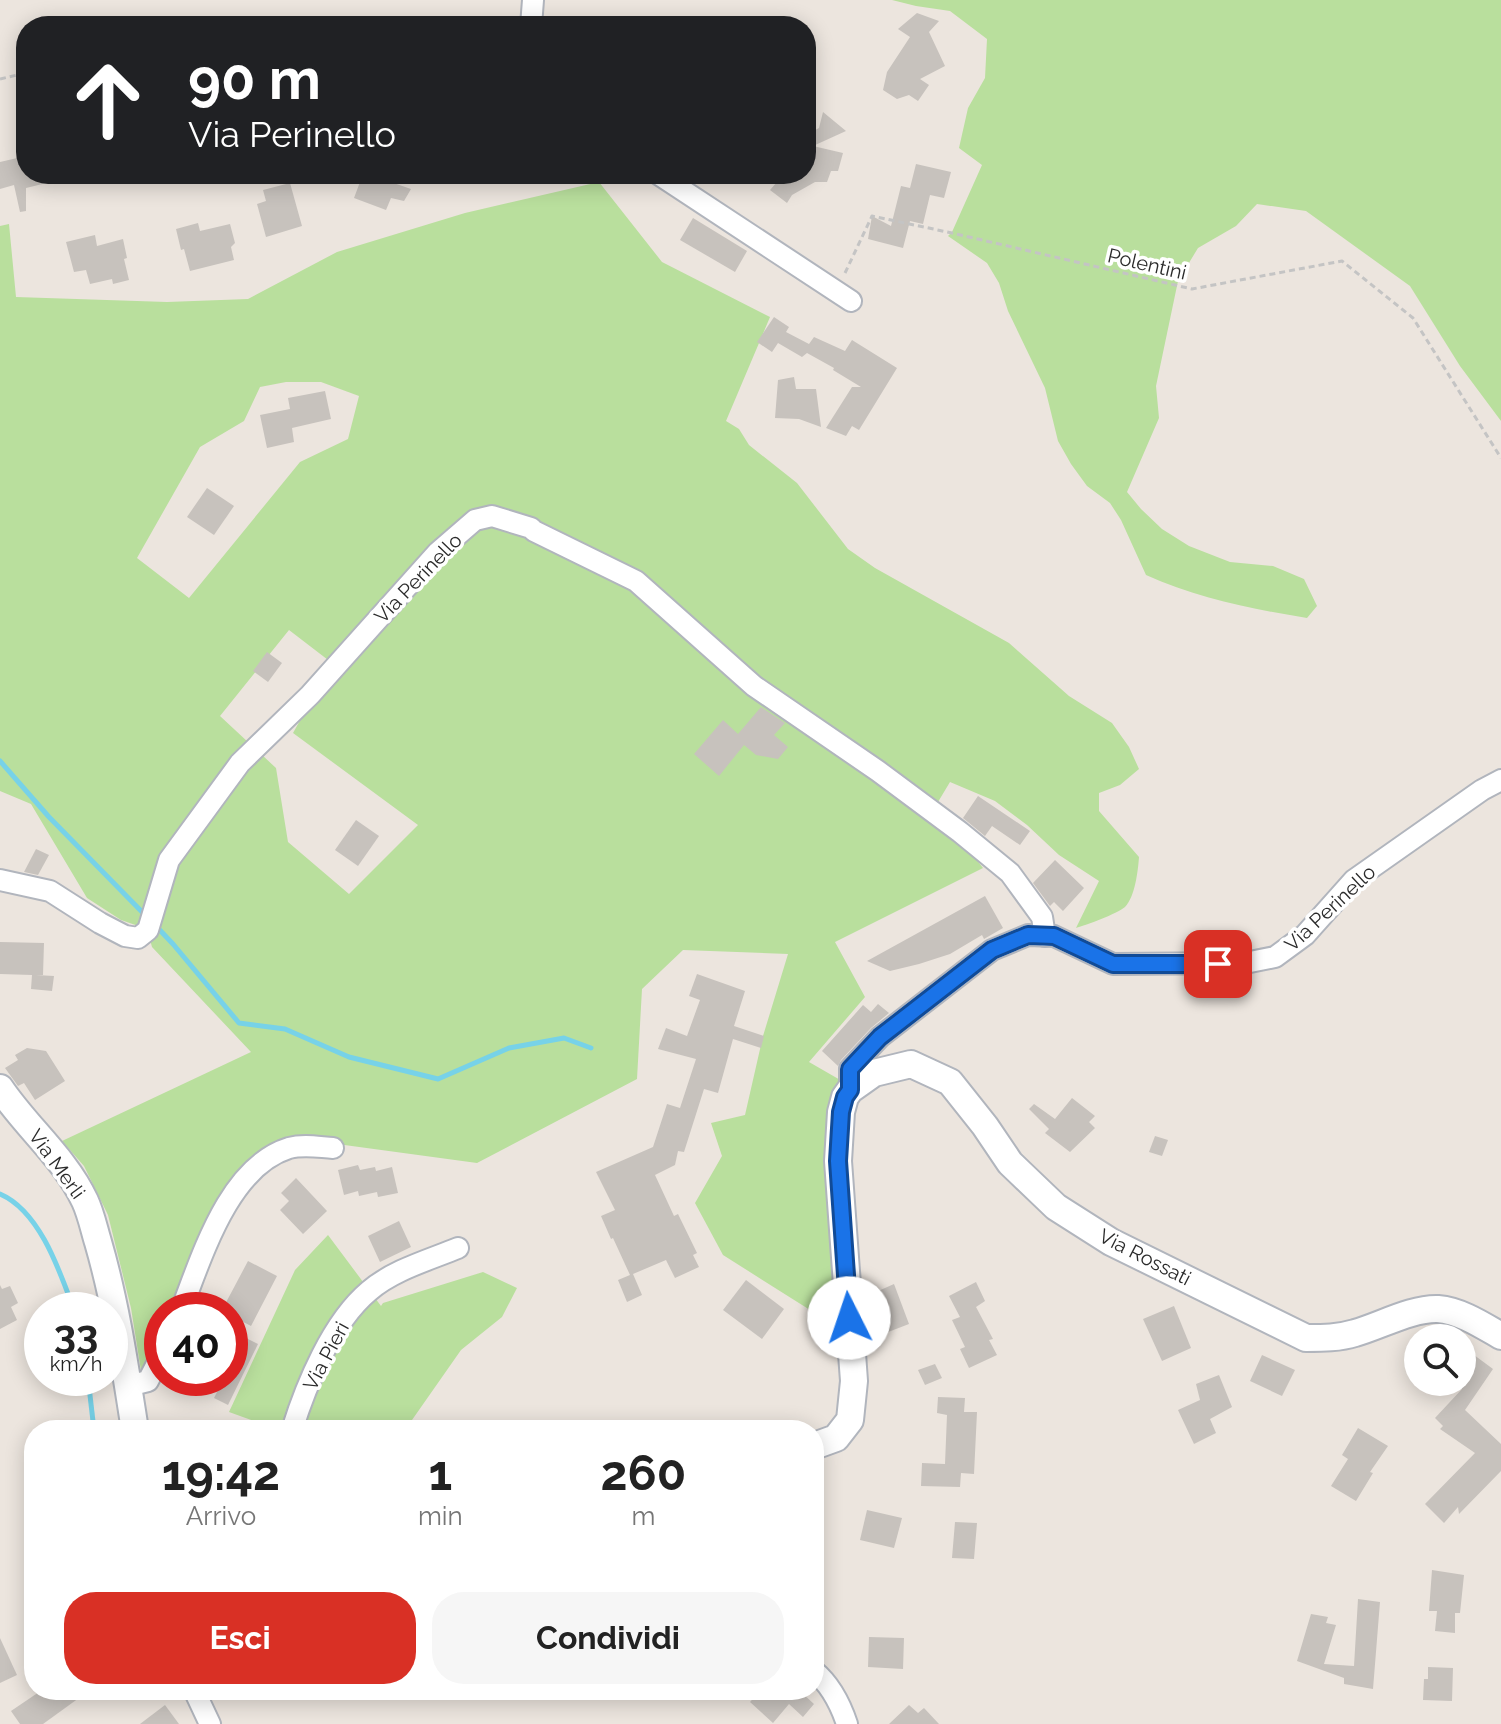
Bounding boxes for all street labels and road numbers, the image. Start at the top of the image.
street label: Polentini [1105,243,1189,285]
street label: Via Perinello [369,528,467,628]
street label: Via Perinello [1280,860,1380,956]
street label: Via Merli [24,1125,90,1203]
street label: Via Rossati [1095,1224,1195,1290]
street label: Via Pieri [298,1318,354,1394]

